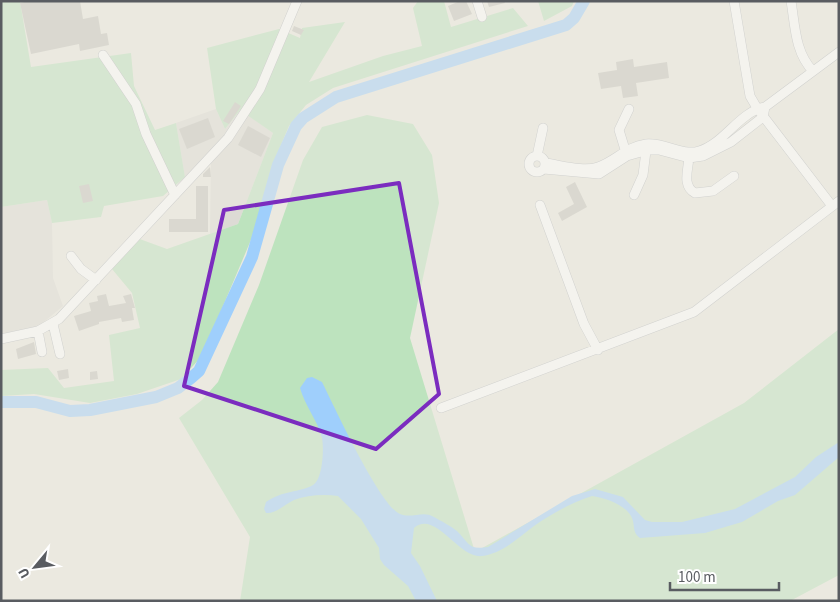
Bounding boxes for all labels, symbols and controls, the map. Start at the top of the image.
north arrow [10,542,60,592]
scale bar [670,560,779,592]
text: U [14,564,36,582]
text: 100 m [678,567,716,588]

